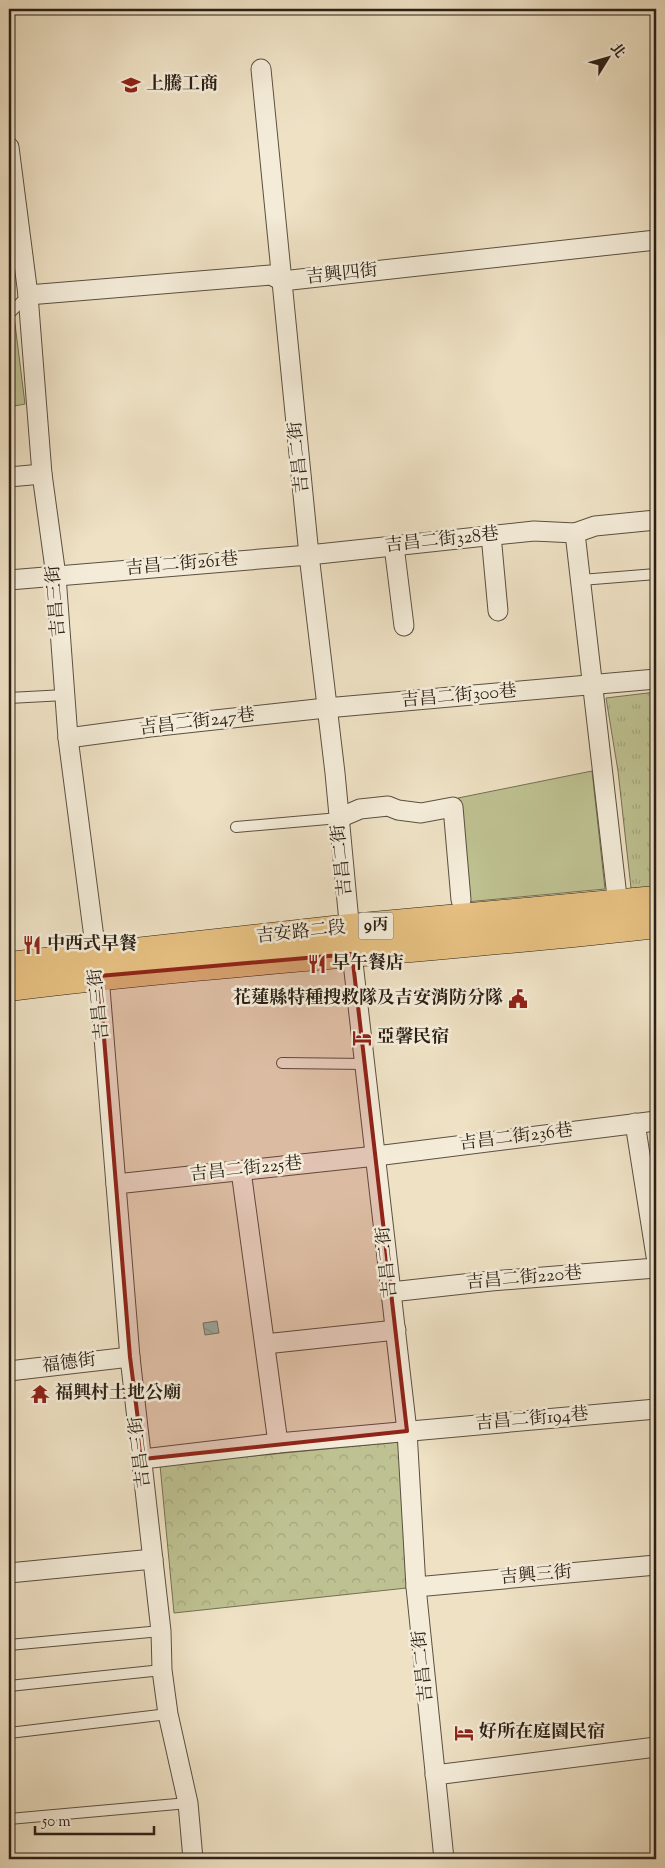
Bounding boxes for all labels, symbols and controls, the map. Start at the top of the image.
north arrow [582,32,632,82]
text: 北 [605,40,629,63]
place label: 上騰工商 [146,72,218,98]
school or university icon: 上騰工商 [120,74,142,96]
street label: 吉興四街 [305,258,379,292]
street label: 吉昌二街 [283,420,317,494]
street label: 吉昌二街328巷 [384,522,500,560]
street label: 吉昌二街261巷 [124,547,240,583]
street label: 吉昌三街 [41,564,73,638]
street label: 吉昌二街300巷 [400,679,518,715]
street label: 吉昌二街247巷 [138,703,256,743]
street label: 吉昌二街 [326,823,360,897]
road number: 9丙 [358,912,394,939]
street label: 吉安路二段 [255,915,347,951]
place label: 中西式早餐 [47,932,137,958]
restaurant icon: 中西式早餐 [21,934,43,956]
place label: 早午餐店 [332,951,404,977]
restaurant icon: 早午餐店 [306,953,328,975]
street label: 吉昌三街 [83,967,117,1041]
place label: 花蓮縣特種搜救隊及吉安消防分隊 [233,986,503,1012]
public building icon: 花蓮縣特種搜救隊及吉安消防分隊 [507,988,529,1010]
place label: 亞馨民宿 [377,1025,449,1051]
hotel icon: 亞馨民宿 [351,1027,373,1049]
street label: 吉昌二街236巷 [458,1118,574,1158]
street label: 吉昌二街225巷 [188,1151,304,1189]
street label: 吉昌二街 [371,1225,405,1299]
street label: 吉昌二街220巷 [465,1261,583,1297]
street label: 福德街 [41,1348,97,1380]
place label: 福興村土地公廟 [55,1381,181,1407]
temple icon: 福興村土地公廟 [29,1383,51,1405]
street label: 吉昌二街194巷 [474,1402,590,1438]
street label: 吉昌三街 [124,1415,158,1489]
street label: 吉興三街 [499,1560,573,1592]
street label: 吉昌二街 [407,1629,441,1703]
place label: 好所在庭園民宿 [479,1720,605,1746]
hotel icon: 好所在庭園民宿 [453,1722,475,1744]
scale bar [35,1803,154,1835]
text: 50 m [41,1812,71,1833]

